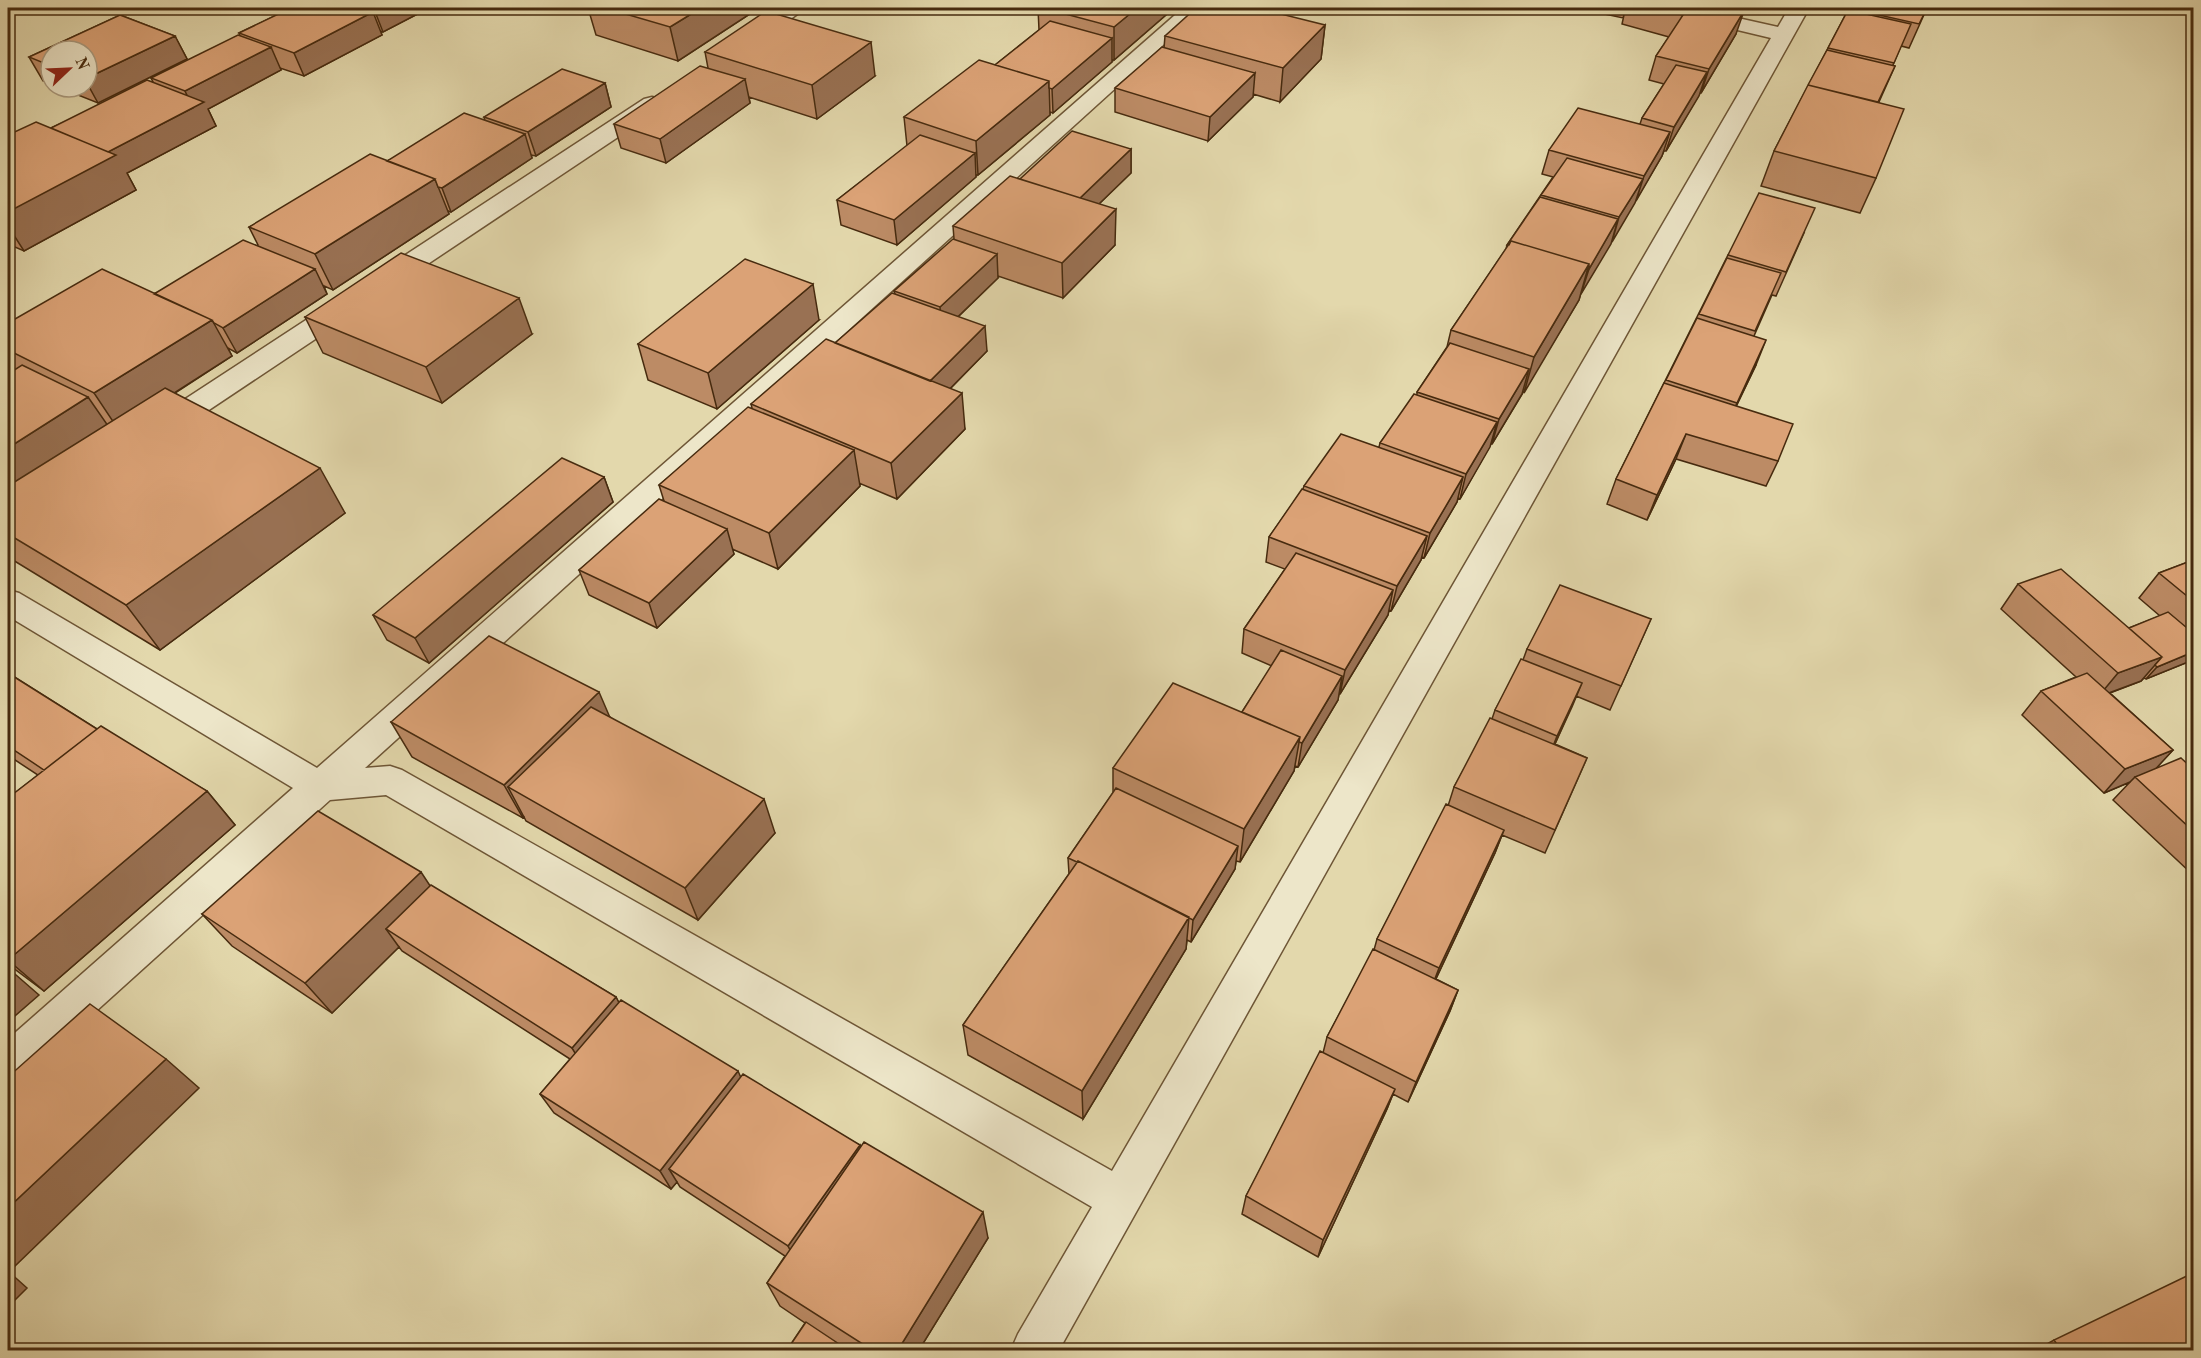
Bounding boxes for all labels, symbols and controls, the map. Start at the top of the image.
north arrow [39,39,99,99]
text: N [71,55,91,73]

